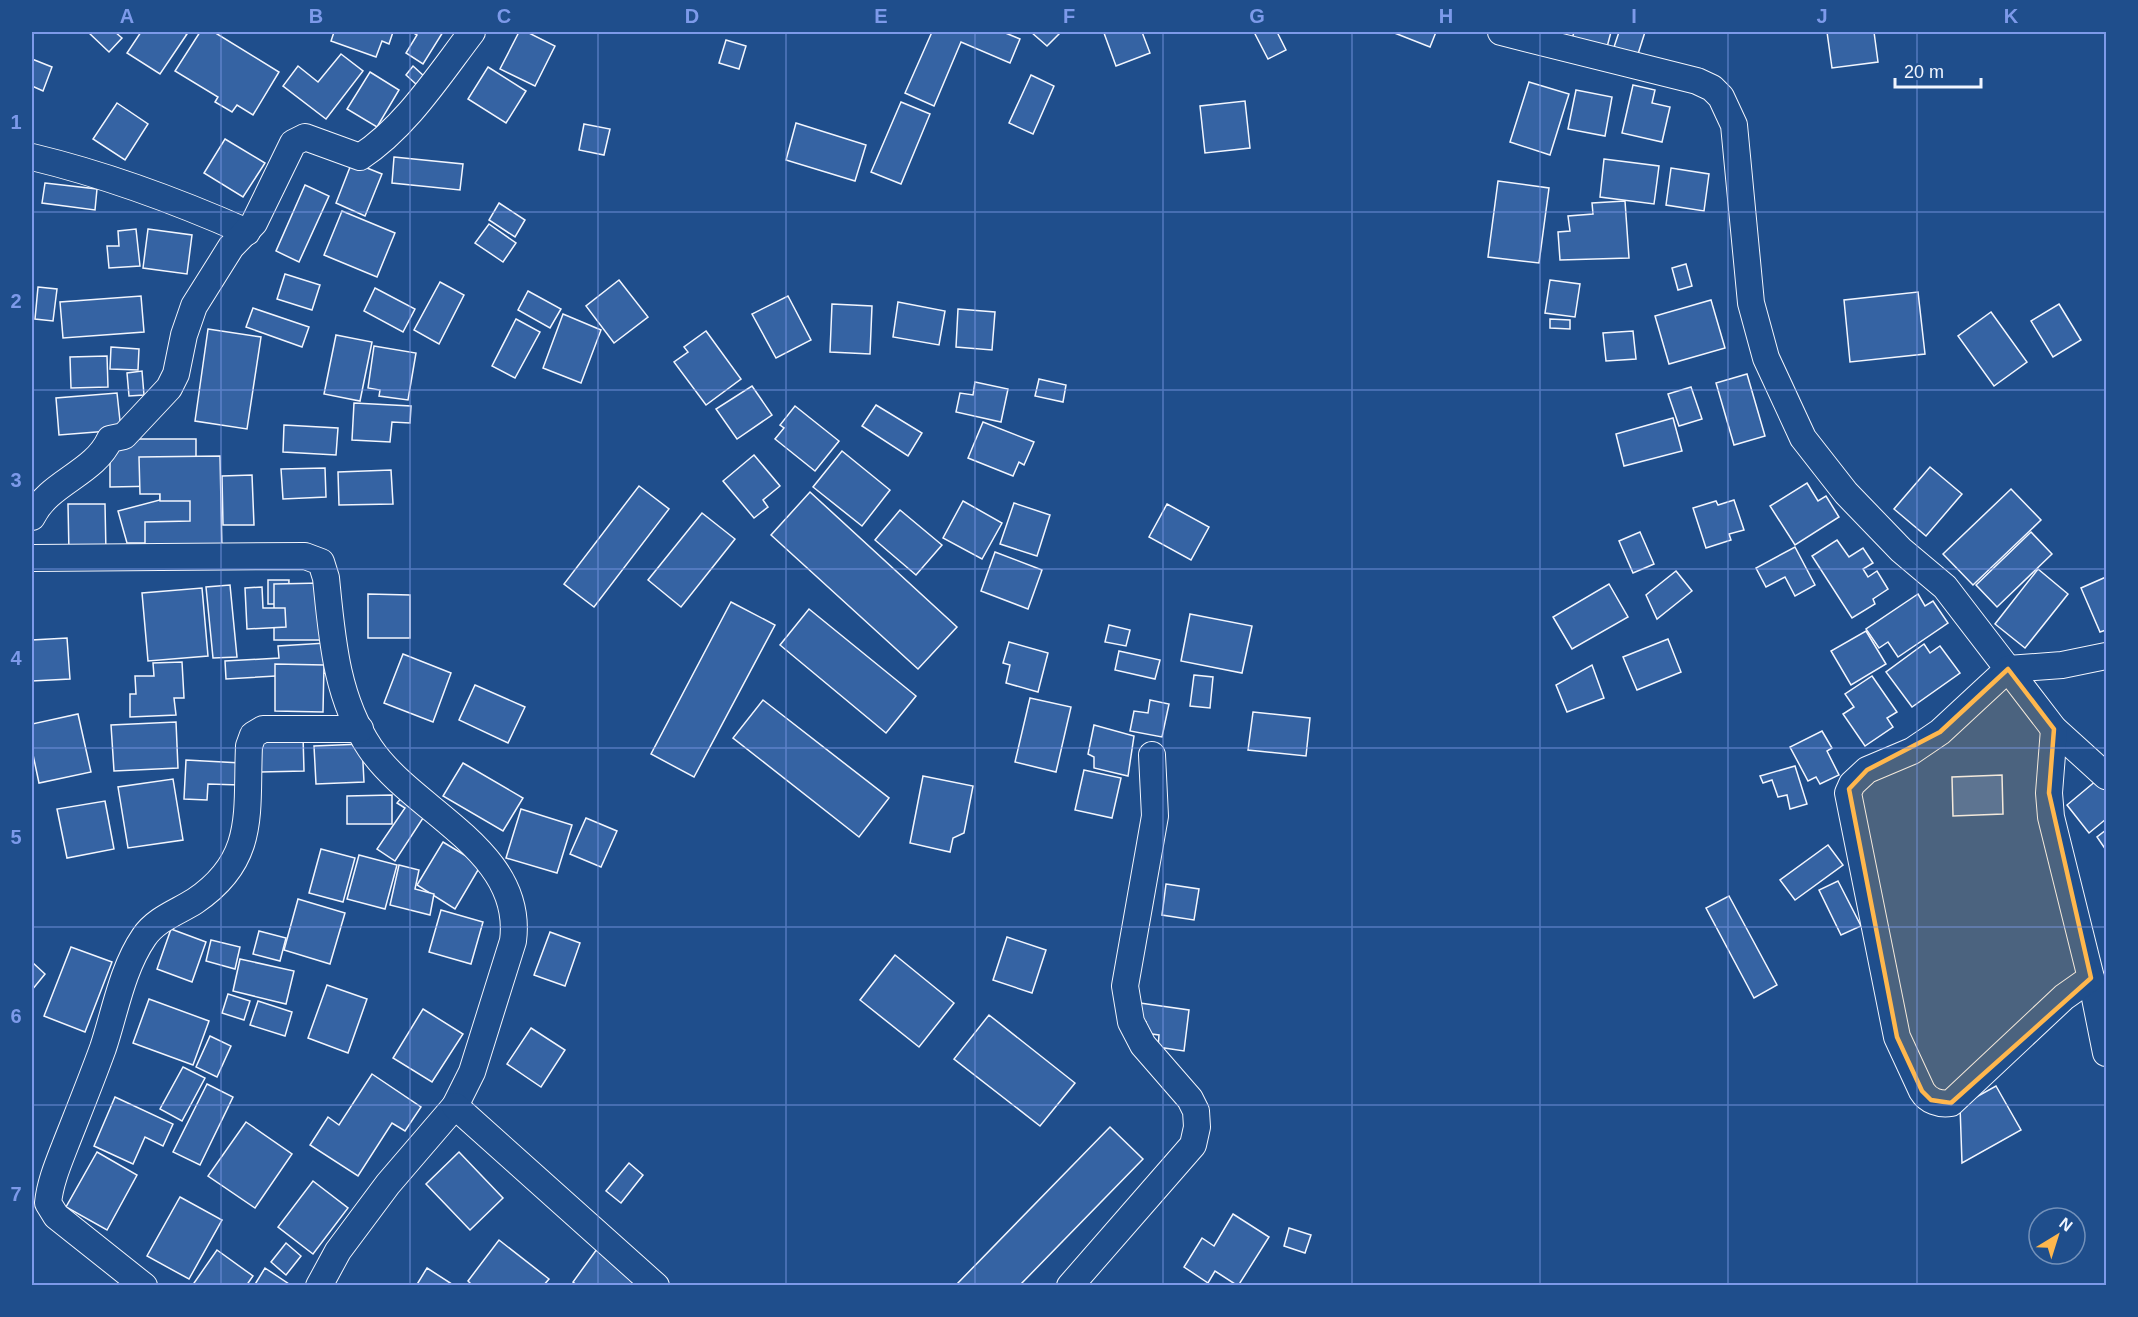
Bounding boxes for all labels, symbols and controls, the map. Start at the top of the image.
text: A [120,5,134,27]
text: B [309,5,323,27]
text: C [497,5,511,27]
text: D [685,5,699,27]
text: E [874,5,888,27]
text: F [1063,5,1075,27]
text: G [1249,5,1265,27]
text: H [1439,5,1453,27]
text: I [1631,5,1637,27]
text: J [1816,5,1828,27]
text: K [2004,5,2019,27]
scale bar [1895,51,1980,89]
text: 20 m [1904,62,1944,82]
text: 1 [10,111,22,133]
text: 2 [10,290,22,312]
text: 3 [10,469,22,491]
text: 4 [10,647,22,669]
text: 5 [10,826,22,848]
text: 6 [10,1005,22,1027]
text: 7 [10,1183,22,1205]
north arrow [2027,1206,2087,1266]
text: N [2056,1214,2076,1235]

